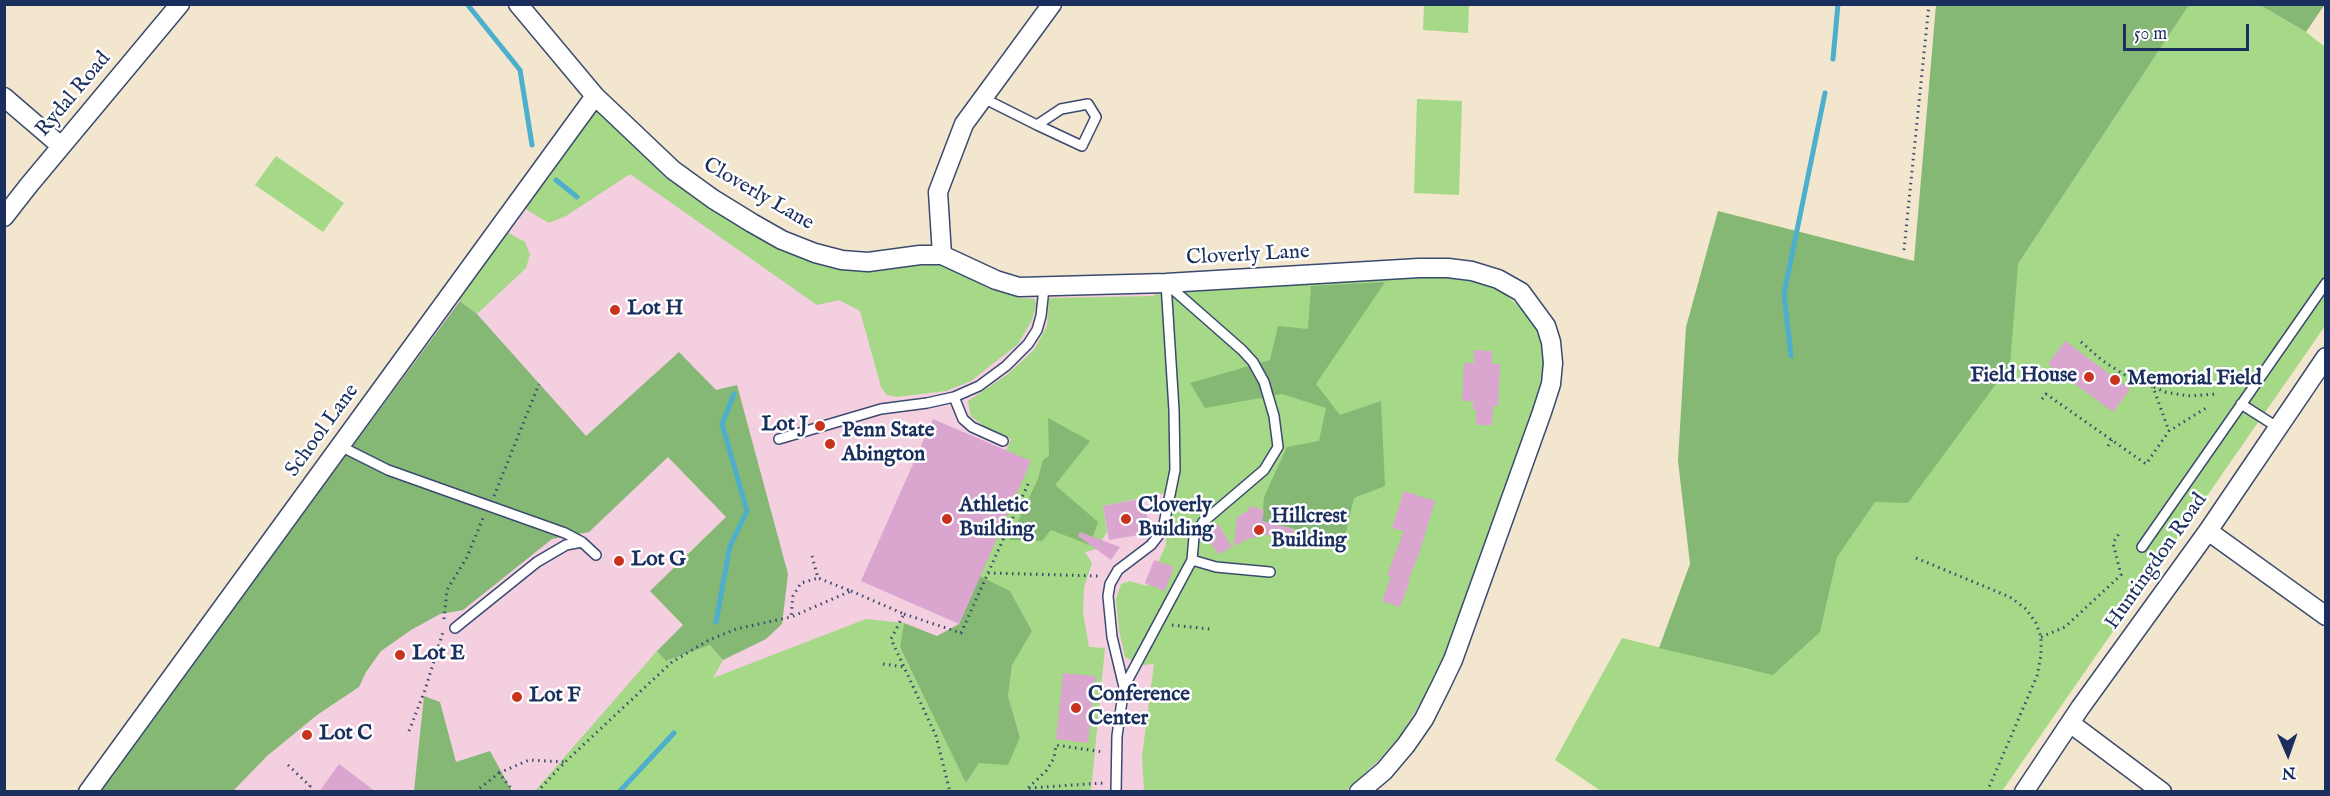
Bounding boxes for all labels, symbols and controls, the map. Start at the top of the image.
scale bar [2126,12,2252,50]
text: 50 m [2134,23,2167,46]
street label: Rydal Road [31,47,117,143]
street label: Cloverly Lane [698,153,818,237]
street label: Cloverly Lane [1186,240,1310,272]
place label: Lot H [627,297,683,323]
marker: Lot H [608,303,622,317]
place label: Field House [1970,364,2077,390]
place label: Memorial Field [2127,367,2262,393]
marker: Field House [2082,370,2096,384]
marker: Memorial Field [2108,373,2122,387]
street label: School Lane [281,380,365,482]
place label: Lot J [761,413,808,439]
marker: Lot J [813,419,827,433]
place label: Penn State Abington [842,419,934,469]
marker: Penn State Abington [823,437,837,451]
street label: Huntingdon Road [2101,489,2213,635]
place label: Athletic Building [959,494,1034,544]
place label: Cloverly Building [1138,494,1213,544]
place label: Hillcrest Building [1271,505,1347,555]
marker: Athletic Building [940,512,954,526]
marker: Cloverly Building [1119,512,1133,526]
marker: Hillcrest Building [1252,523,1266,537]
place label: Lot G [631,548,686,574]
marker: Lot G [612,554,626,568]
place label: Lot E [412,642,465,668]
marker: Lot E [393,648,407,662]
place label: Conference Center [1088,683,1190,733]
place label: Lot F [529,684,581,710]
marker: Lot F [510,690,524,704]
marker: Conference Center [1069,701,1083,715]
place label: Lot C [319,722,372,748]
north arrow [2258,724,2318,784]
marker: Lot C [300,728,314,742]
text: N [2281,762,2296,782]

